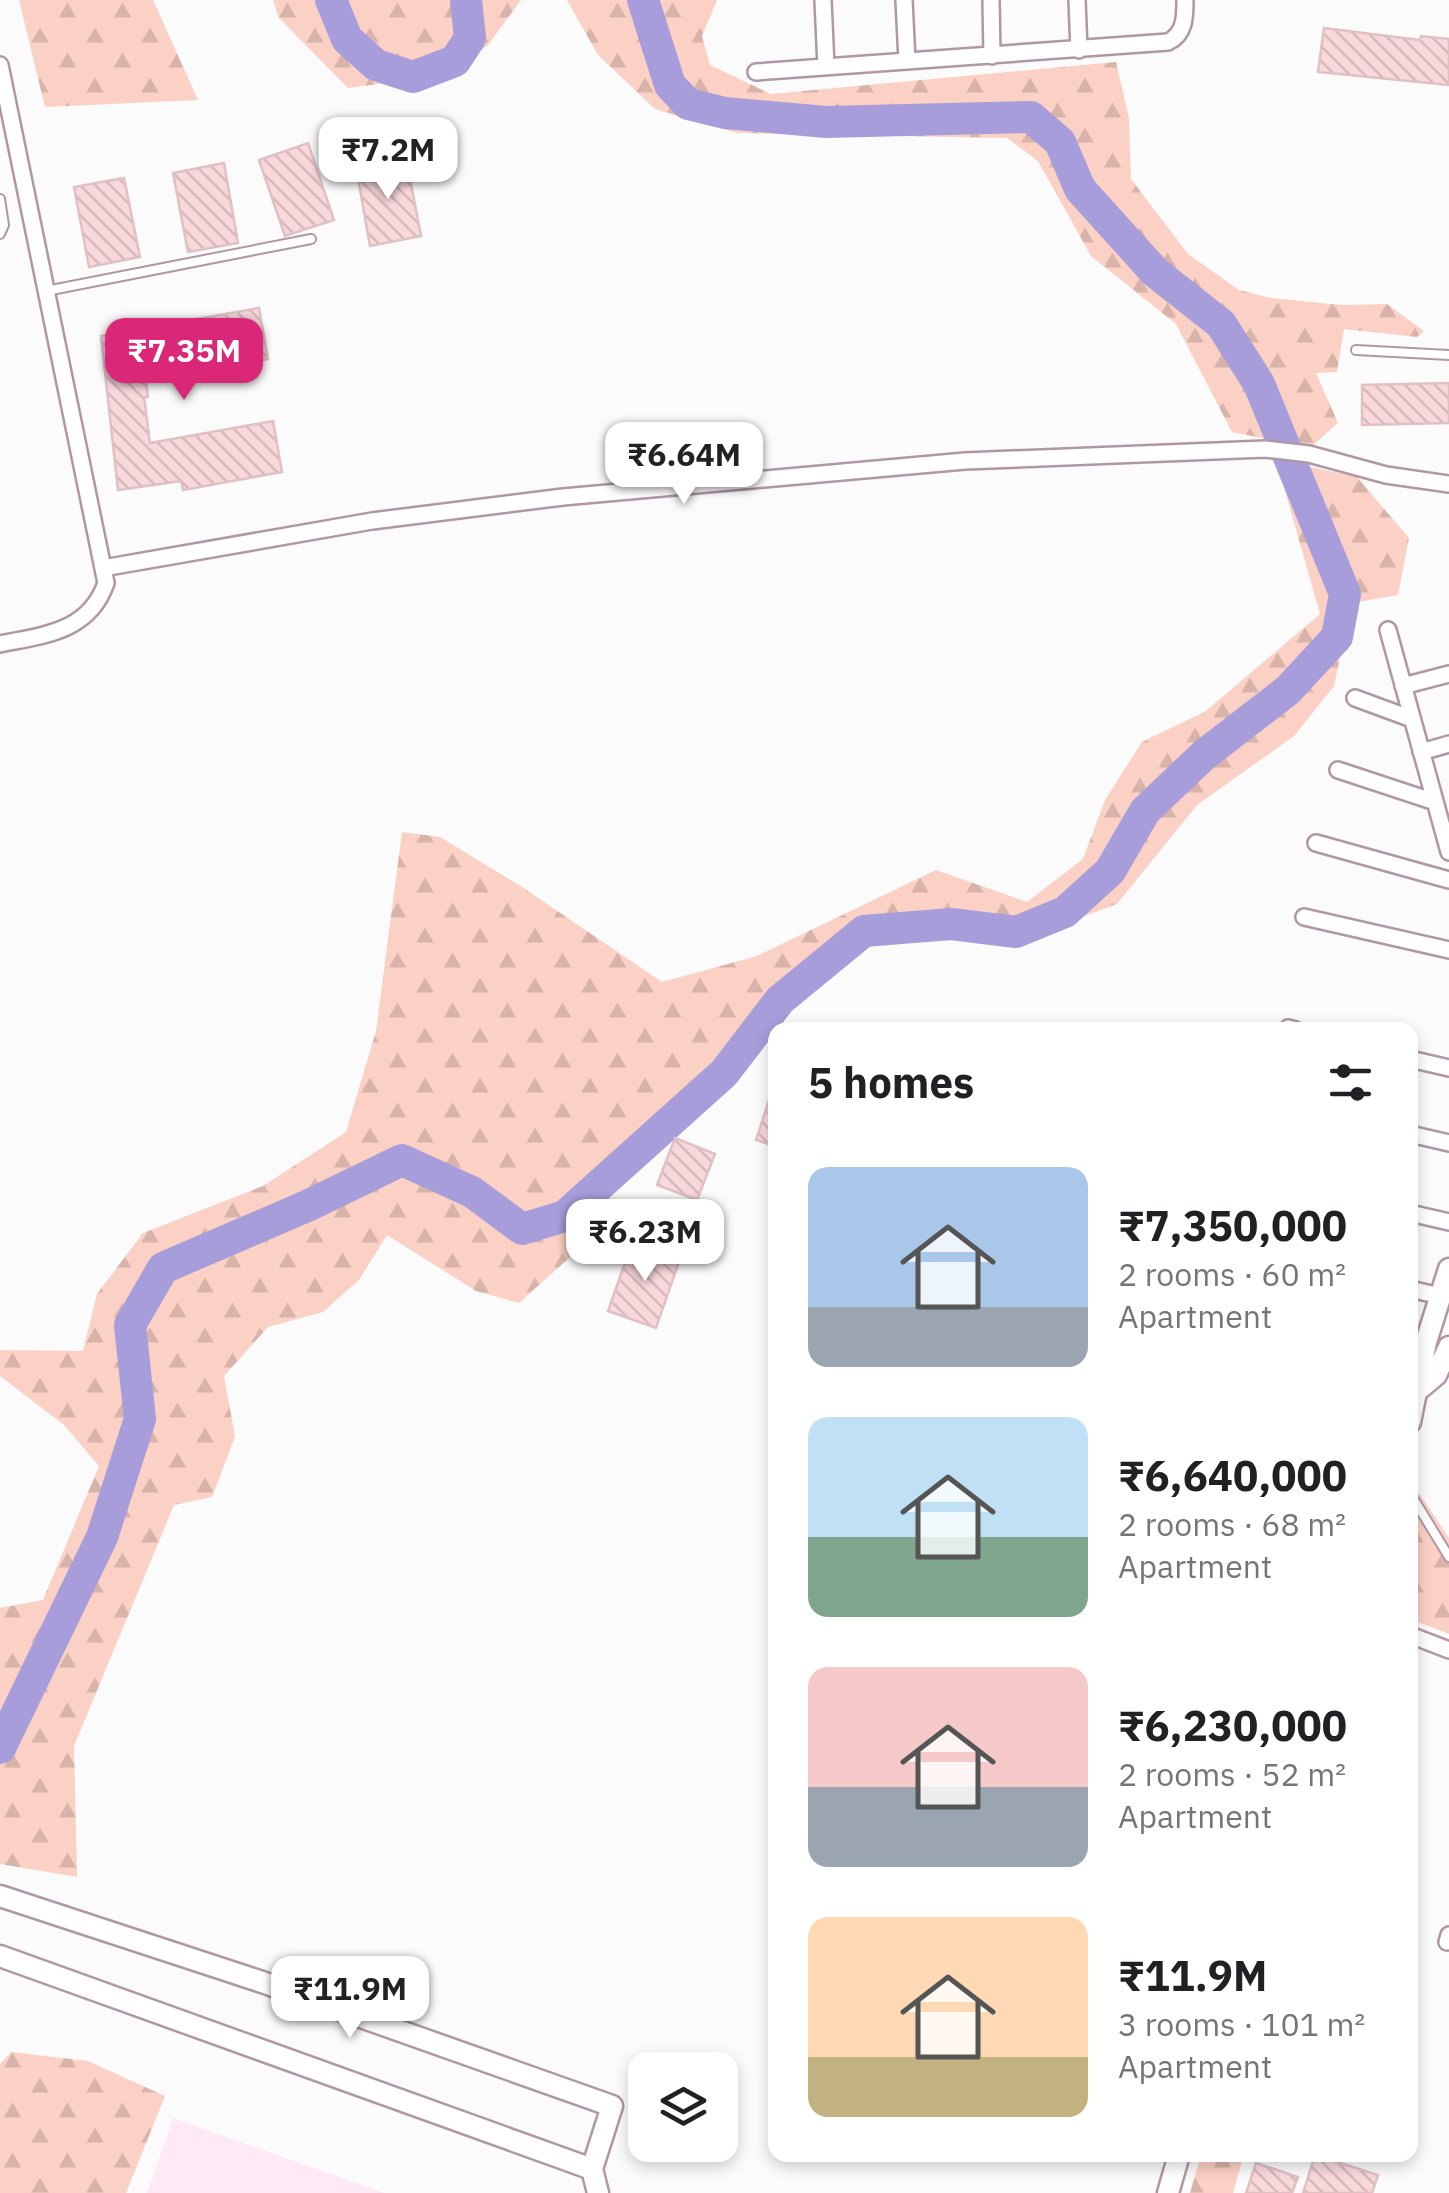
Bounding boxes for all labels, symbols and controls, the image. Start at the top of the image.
pin: ₹7.2M [318,117,458,202]
text: ₹7.2M [341,128,435,170]
pin: ₹7.35M [103,318,265,403]
text: ₹7.35M [127,329,241,371]
pin: ₹6.64M [603,422,765,507]
text: ₹6.64M [627,433,741,475]
text: 5 homes [808,1055,974,1110]
icon: filters [1323,1055,1378,1110]
text: ₹7,350,000 [1118,1198,1347,1253]
pin: ₹6.23M [564,1199,726,1284]
icon: home [888,1207,1008,1327]
text: ₹6.23M [588,1210,702,1252]
text: 2 rooms · 60 m² [1118,1253,1346,1295]
text: Apartment [1118,1295,1272,1337]
text: ₹6,640,000 [1118,1448,1347,1503]
icon: home [888,1457,1008,1577]
text: 2 rooms · 68 m² [1118,1503,1346,1545]
text: Apartment [1118,1545,1272,1587]
text: ₹6,230,000 [1118,1698,1347,1753]
icon: home [888,1707,1008,1827]
text: 2 rooms · 52 m² [1118,1753,1346,1795]
text: Apartment [1118,1795,1272,1837]
text: ₹11.9M [1118,1948,1267,2003]
pin: ₹11.9M [269,1956,431,2041]
icon: home [888,1957,1008,2077]
text: ₹11.9M [293,1967,407,2009]
text: 3 rooms · 101 m² [1118,2003,1365,2045]
text: Apartment [1118,2045,1272,2087]
map controls [628,2052,738,2162]
button: layers [628,2052,738,2162]

